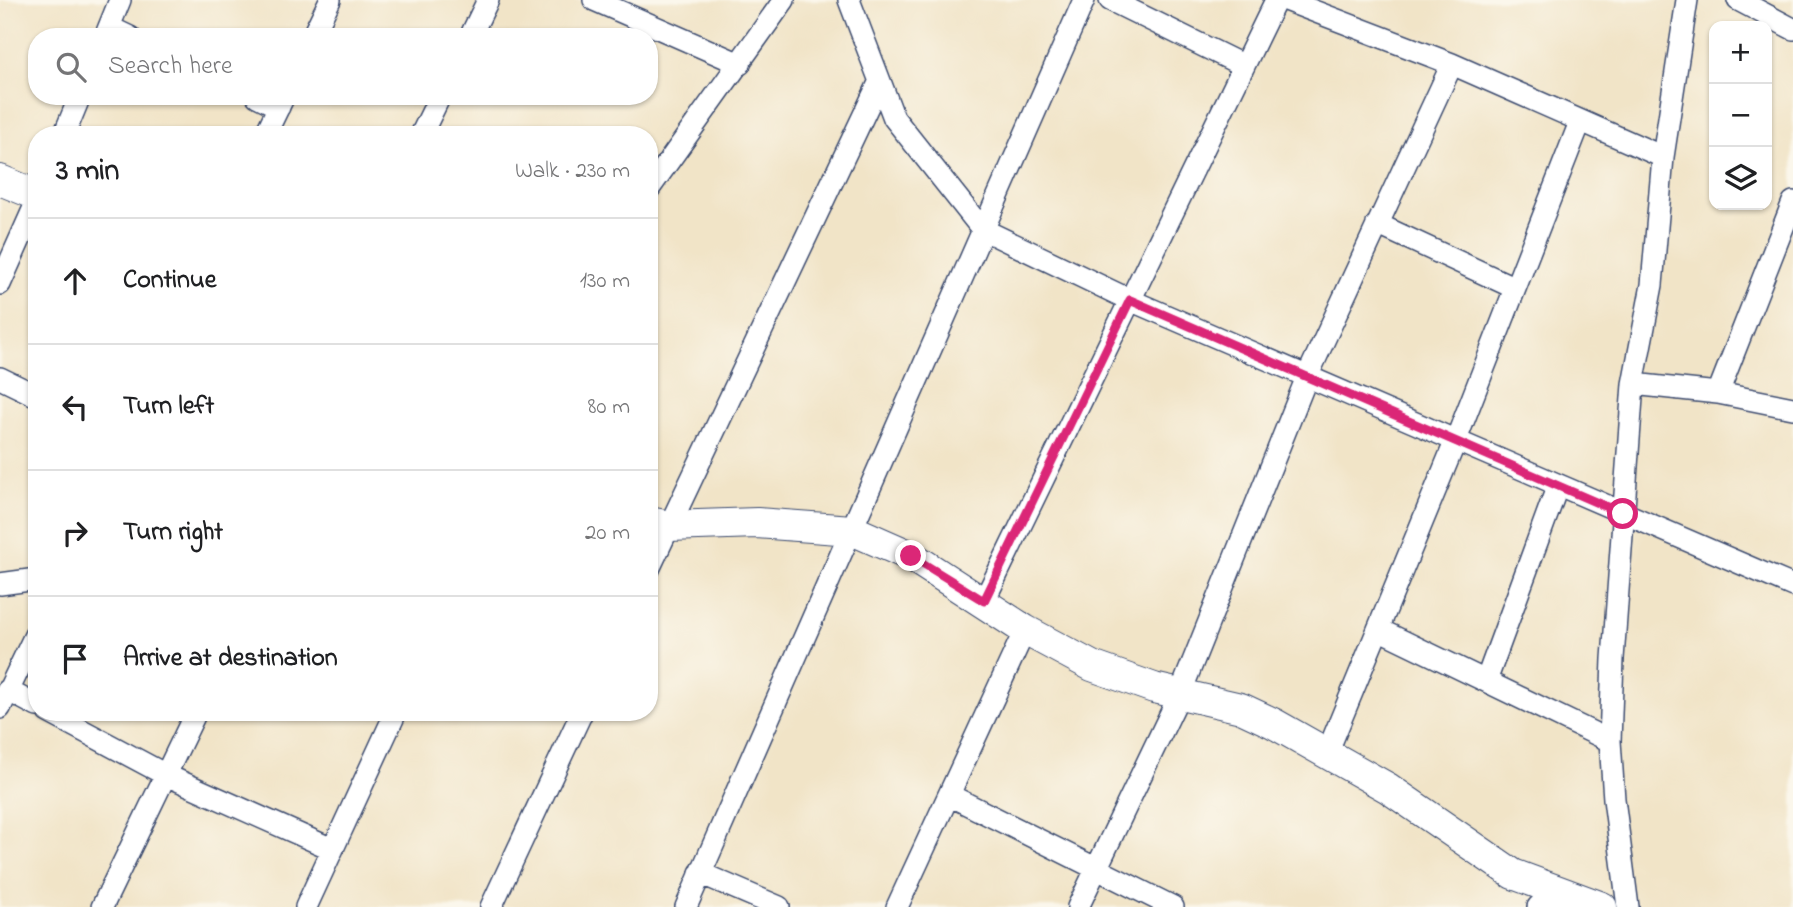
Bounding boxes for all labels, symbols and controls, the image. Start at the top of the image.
map controls [1709,21,1772,210]
button: + [1709,21,1772,84]
search box [28,28,658,105]
icon: search [52,48,90,86]
text: Search here [108,48,233,86]
button: − [1709,84,1772,147]
button: layers [1709,147,1772,210]
text: 3 min [56,150,119,194]
text: Walk · 230 m [515,155,630,188]
icon: ahead [56,262,94,300]
text: Continue [123,262,216,300]
text: 130 m [580,265,630,298]
icon: left [56,388,94,426]
text: Turn left [123,388,214,426]
text: 80 m [588,391,630,424]
route start [1607,498,1638,529]
icon: right [56,514,94,552]
text: Turn right [123,514,223,552]
text: 20 m [585,517,630,550]
route end [895,540,926,571]
icon: arrive [56,640,94,678]
text: Arrive at destination [123,640,338,678]

